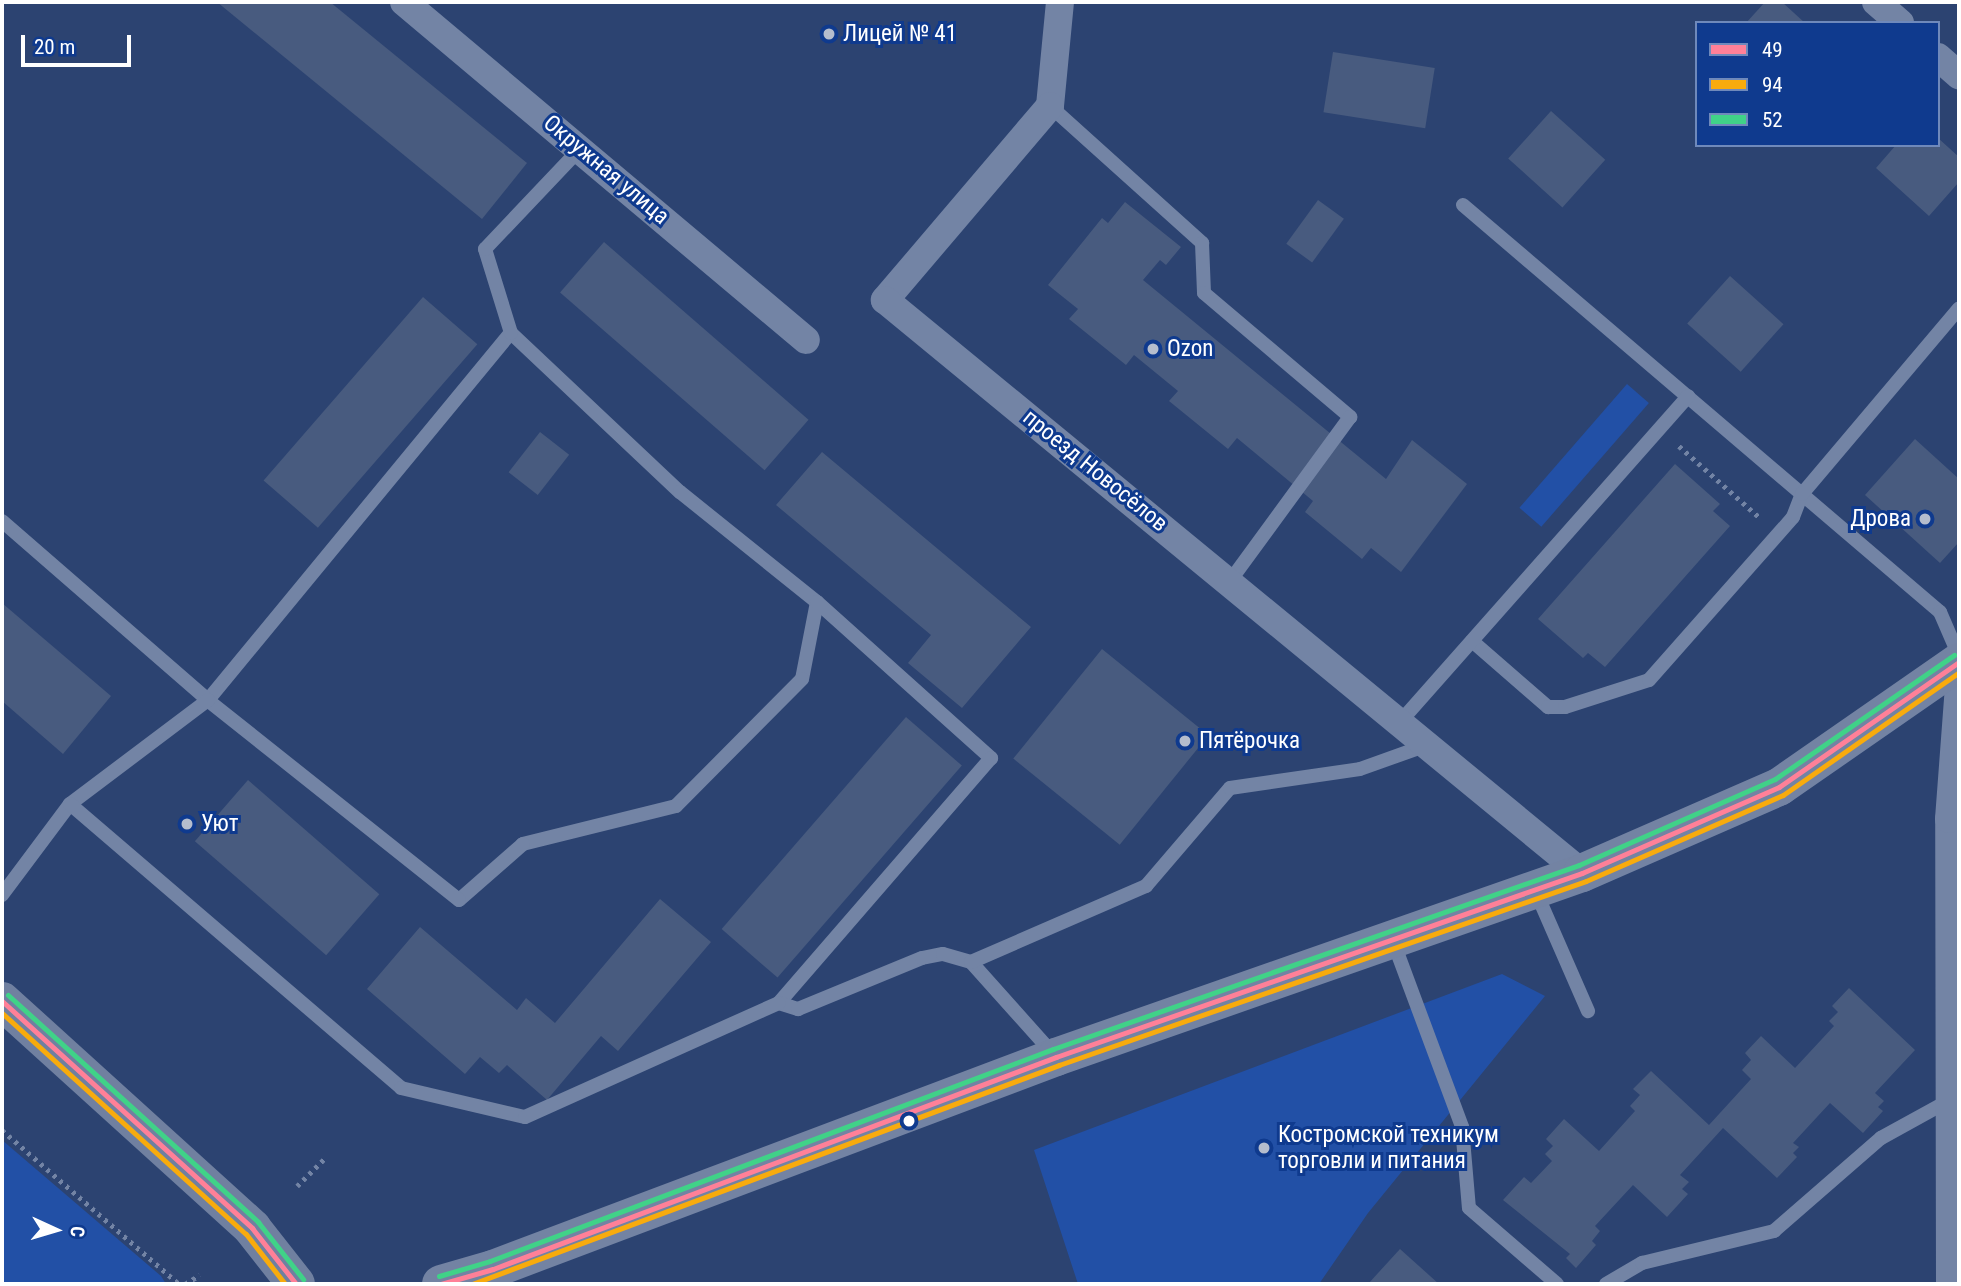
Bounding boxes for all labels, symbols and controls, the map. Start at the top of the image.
place label: Лицей № 41 [843,20,957,48]
scale bar [24,21,135,65]
legend [1695,21,1940,147]
marker: Лицей № 41 [821,26,837,42]
text: 20 m [34,35,75,59]
text: 49 [1762,38,1783,62]
text: 94 [1762,73,1783,97]
text: 52 [1762,108,1783,132]
street label: Окружная улица [538,109,674,231]
place label: Ozon [1167,335,1213,363]
marker: Ozon [1145,341,1161,357]
street label: проезд Новосёлов [1017,404,1173,538]
place label: Дрова [1850,505,1911,533]
marker: Дрова [1917,511,1933,527]
place label: Пятёрочка [1199,727,1300,755]
marker: Пятёрочка [1177,733,1193,749]
place label: Уют [201,810,238,838]
marker: Уют [179,816,195,832]
unlabelled marker [902,1114,916,1128]
place label: Костромской техникум торговли и питания [1278,1121,1499,1175]
marker: Костромской техникум торговли и питания [1256,1140,1272,1156]
north arrow [21,1195,91,1265]
text: С [66,1225,89,1238]

